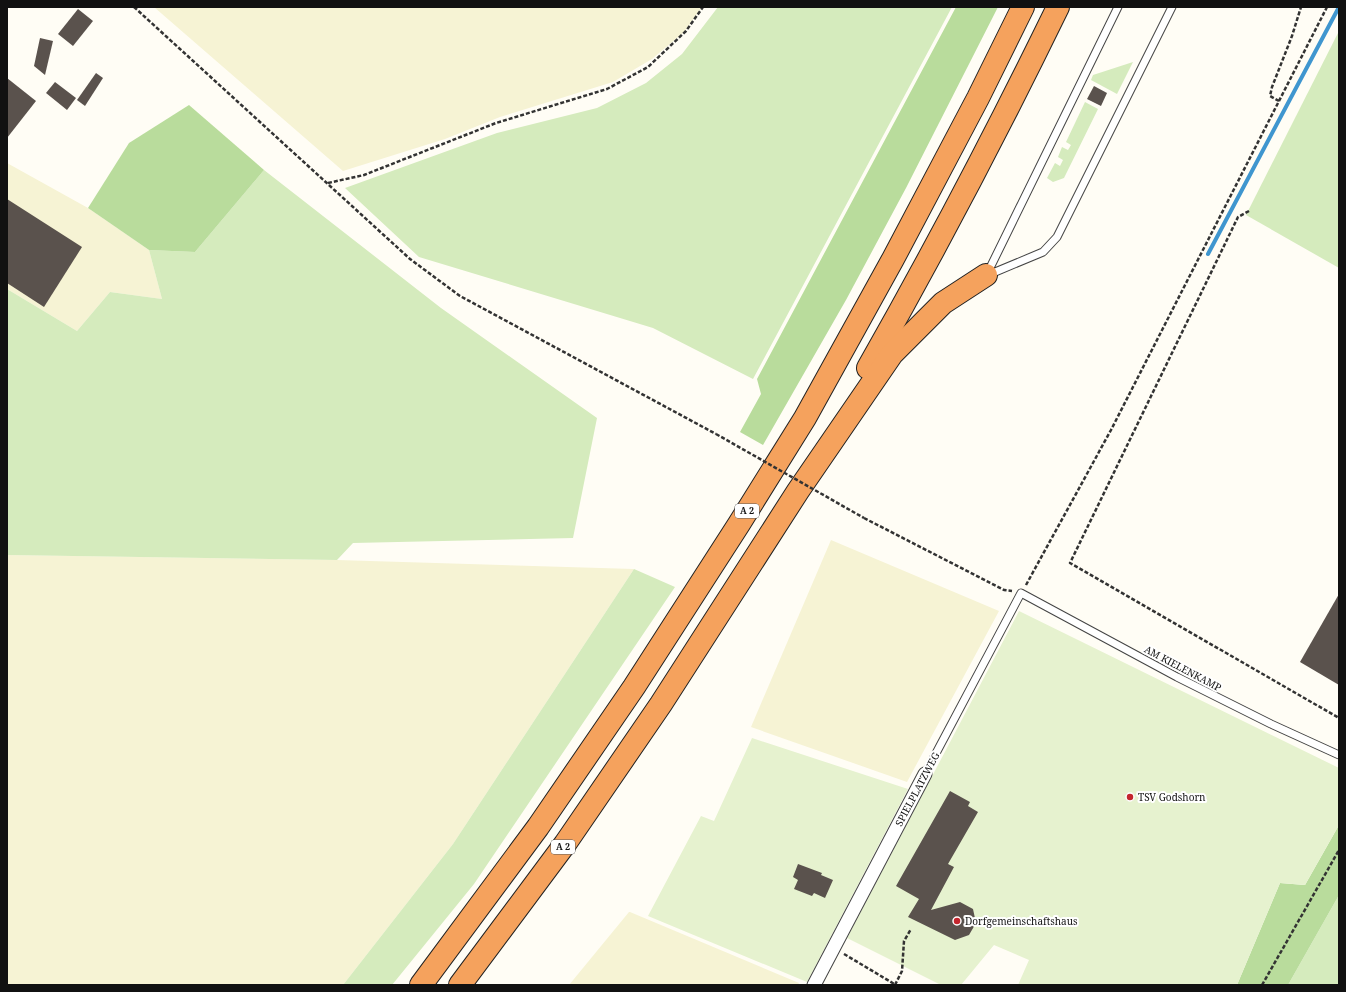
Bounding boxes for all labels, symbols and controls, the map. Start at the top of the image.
road number: A 2 [735,504,759,518]
street label: AM KIELENKAMP [1142,642,1224,694]
street label: SPIELPLATZWEG [892,749,942,829]
place label: TSV Godshorn [1138,790,1206,804]
marker: TSV Godshorn [1125,792,1135,802]
road number: A 2 [551,840,575,854]
place label: Dorfgemeinschaftshaus [965,914,1078,928]
marker: Dorfgemeinschaftshaus [952,916,962,926]

